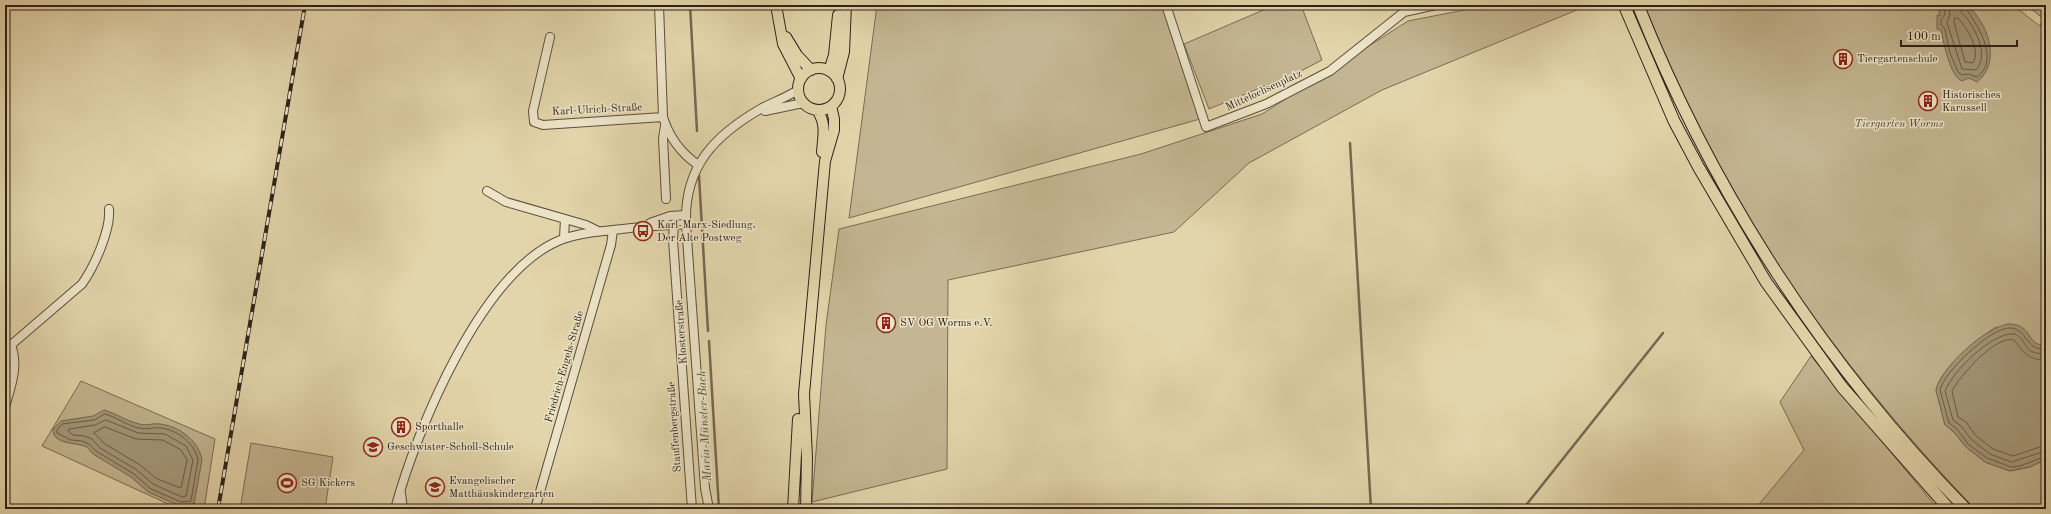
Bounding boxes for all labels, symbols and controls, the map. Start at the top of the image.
scale bar [1901,22,2017,48]
text: 100 m [1907,31,1941,43]
building icon: Tiergartenschule [1832,48,1854,70]
place label: Tiergartenschule [1857,54,1938,65]
street label: Mittelochsenplatz [1224,68,1304,113]
building icon: Historisches Karussell [1917,90,1939,112]
place label: Historisches Karussell [1942,90,2001,114]
street label: Karl-Ulrich-Straße [551,102,643,118]
park label: Tiergarten Worms [1855,119,1944,130]
bus stop icon: Karl-Marx-Siedlung, Der Alte Postweg [632,220,654,242]
place label: Karl-Marx-Siedlung, Der Alte Postweg [657,220,756,244]
street label: Klosterstraße [674,300,690,364]
street label: Friedrich-Engels-Straße [544,310,586,424]
building icon: SV OG Worms e.V. [875,312,897,334]
place label: SV OG Worms e.V. [900,318,992,329]
water label: Maria-Münster-Bach [695,370,714,483]
street label: Stauffenbergstraße [666,381,684,473]
building icon: Sporthalle [390,416,412,438]
place label: Sporthalle [415,422,464,433]
school or university icon: Geschwister-Scholl-Schule [362,436,384,458]
place label: Geschwister-Scholl-Schule [387,442,514,453]
sports icon: SG Kickers [276,472,298,494]
school or university icon: Evangelischer Matthäuskindergarten [424,476,446,498]
place label: Evangelischer Matthäuskindergarten [449,476,554,500]
place label: SG Kickers [301,478,355,489]

